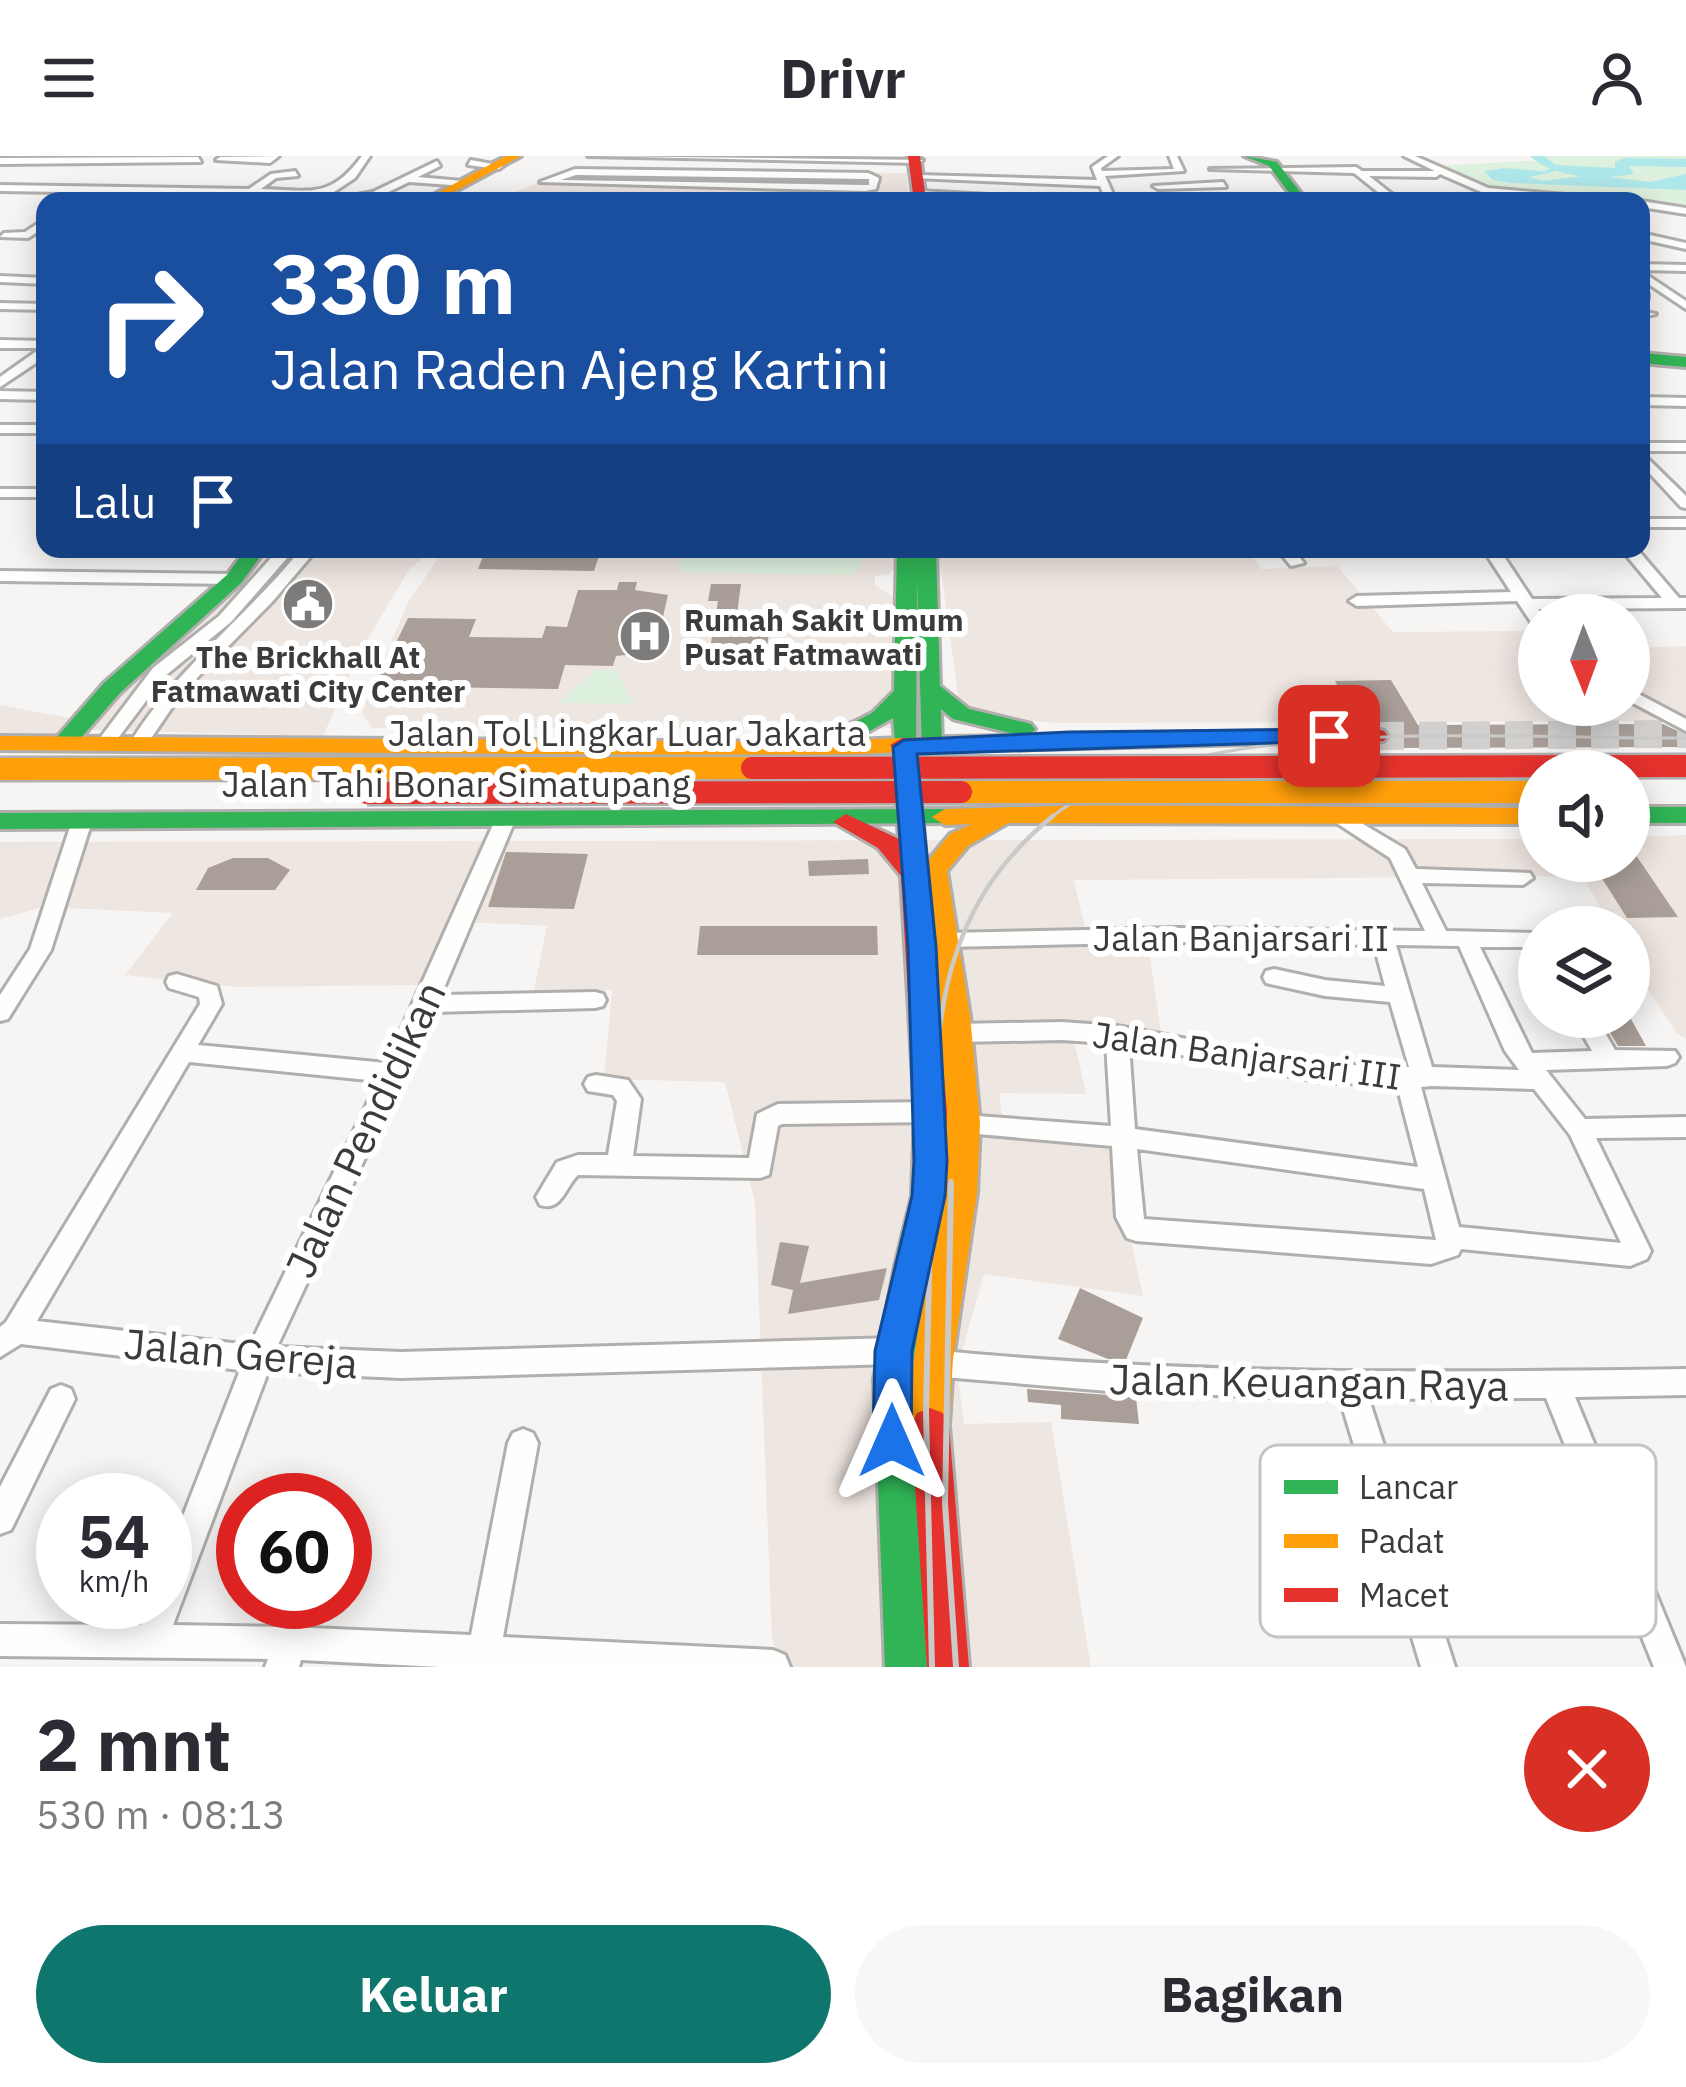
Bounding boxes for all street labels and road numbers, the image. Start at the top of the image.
street label: Jalan Tol Lingkar Luar Jakarta [388,709,866,756]
street label: Jalan Tahi Bonar Simatupang [221,760,691,807]
street label: Jalan Banjarsari II [1093,914,1389,961]
street label: Jalan Pendidikan [272,972,458,1286]
street label: Jalan Banjarsari III [1090,1010,1404,1100]
street label: Jalan Gereja [122,1315,360,1391]
street label: Jalan Keuangan Raya [1109,1351,1509,1413]

